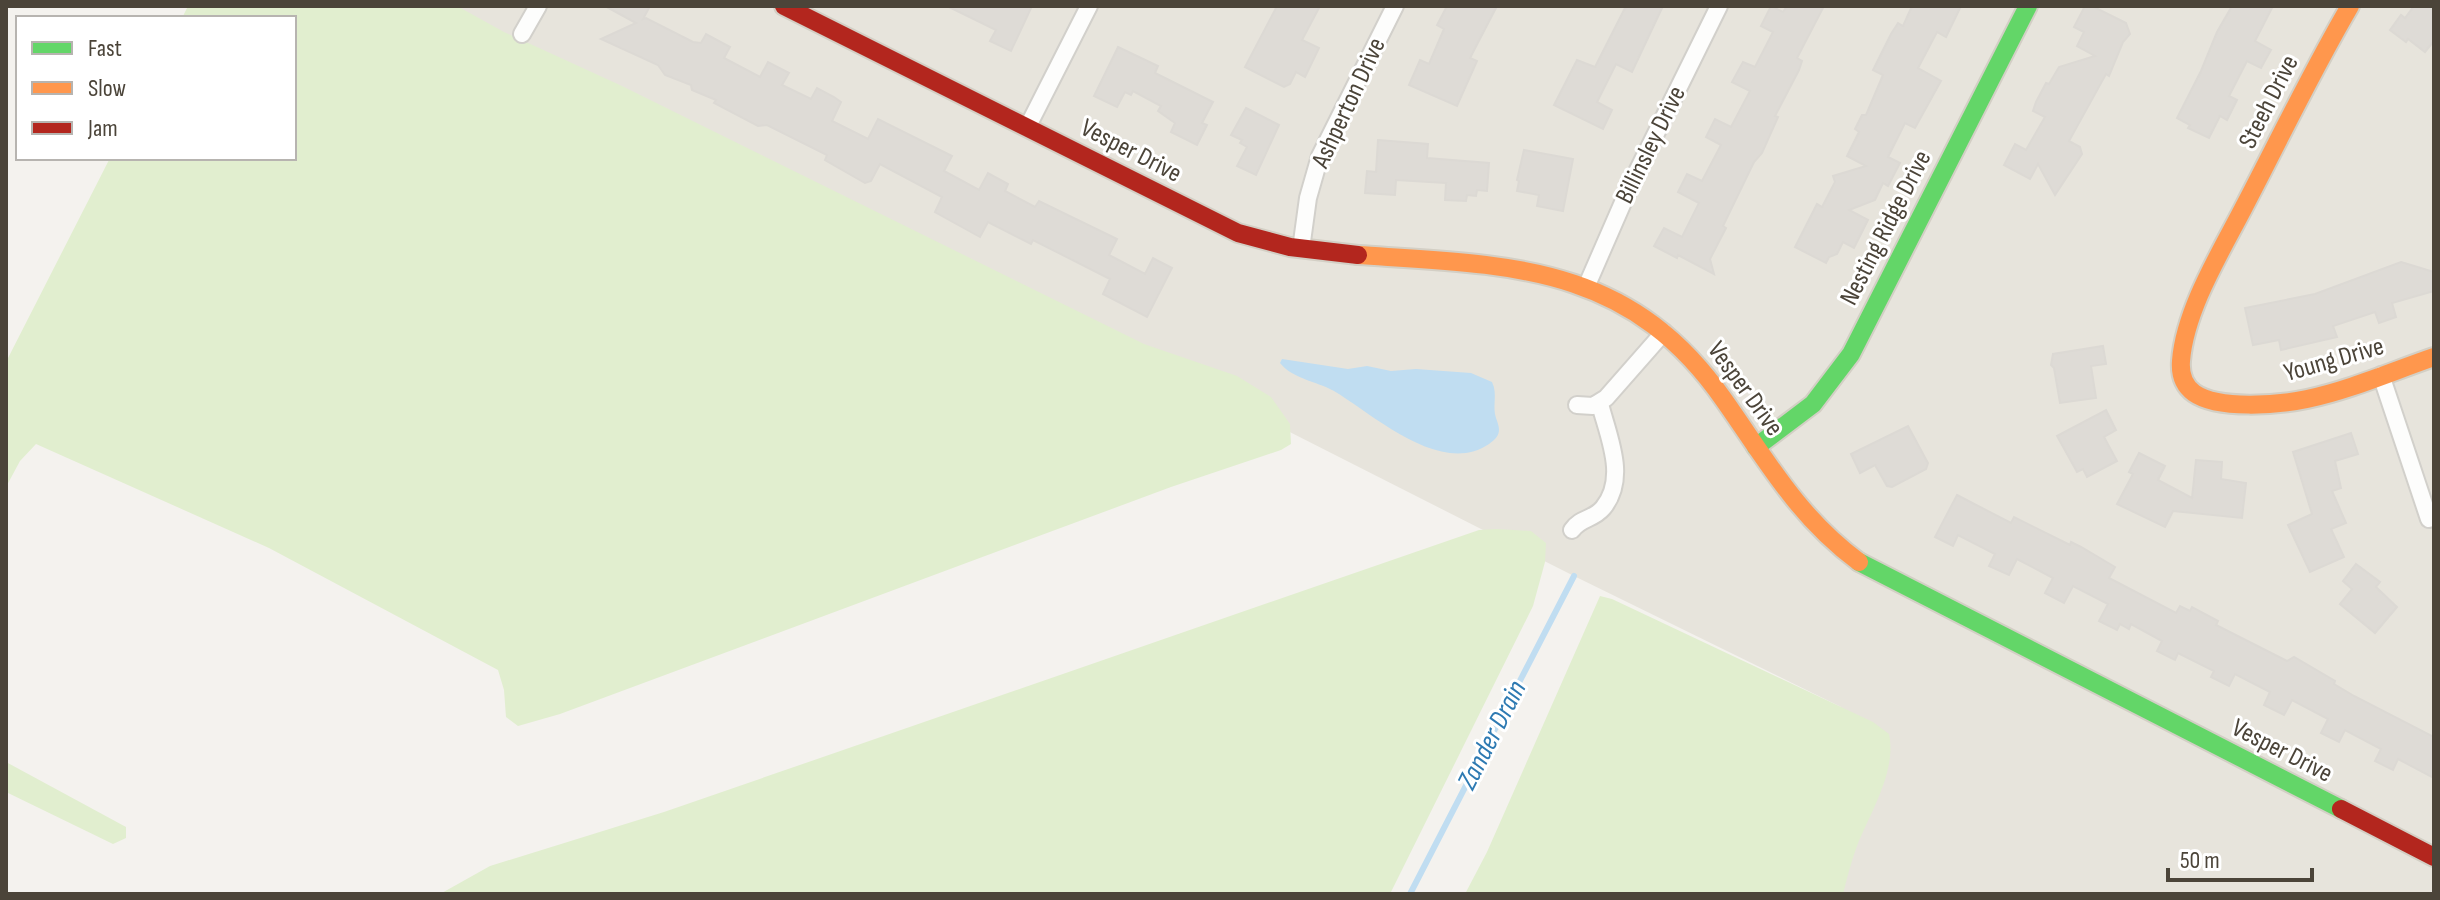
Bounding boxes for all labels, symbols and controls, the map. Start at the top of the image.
legend [16,16,296,160]
street label: Ashperton Drive [1305,33,1393,174]
text: Fast [88,34,122,63]
street label: Steeh Drive [2232,50,2306,154]
text: Slow [88,74,126,103]
street label: Billinsley Drive [1609,81,1693,209]
street label: Vesper Drive [1075,112,1187,190]
text: Jam [87,114,118,143]
street label: Nesting Ridge Drive [1834,145,1938,311]
street label: Young Drive [2281,331,2387,389]
street label: Vesper Drive [1700,336,1790,442]
water label: Zander Drain [1450,675,1534,796]
street label: Vesper Drive [2226,712,2338,790]
scale bar [2168,832,2312,882]
text: 50 m [2180,846,2220,875]

